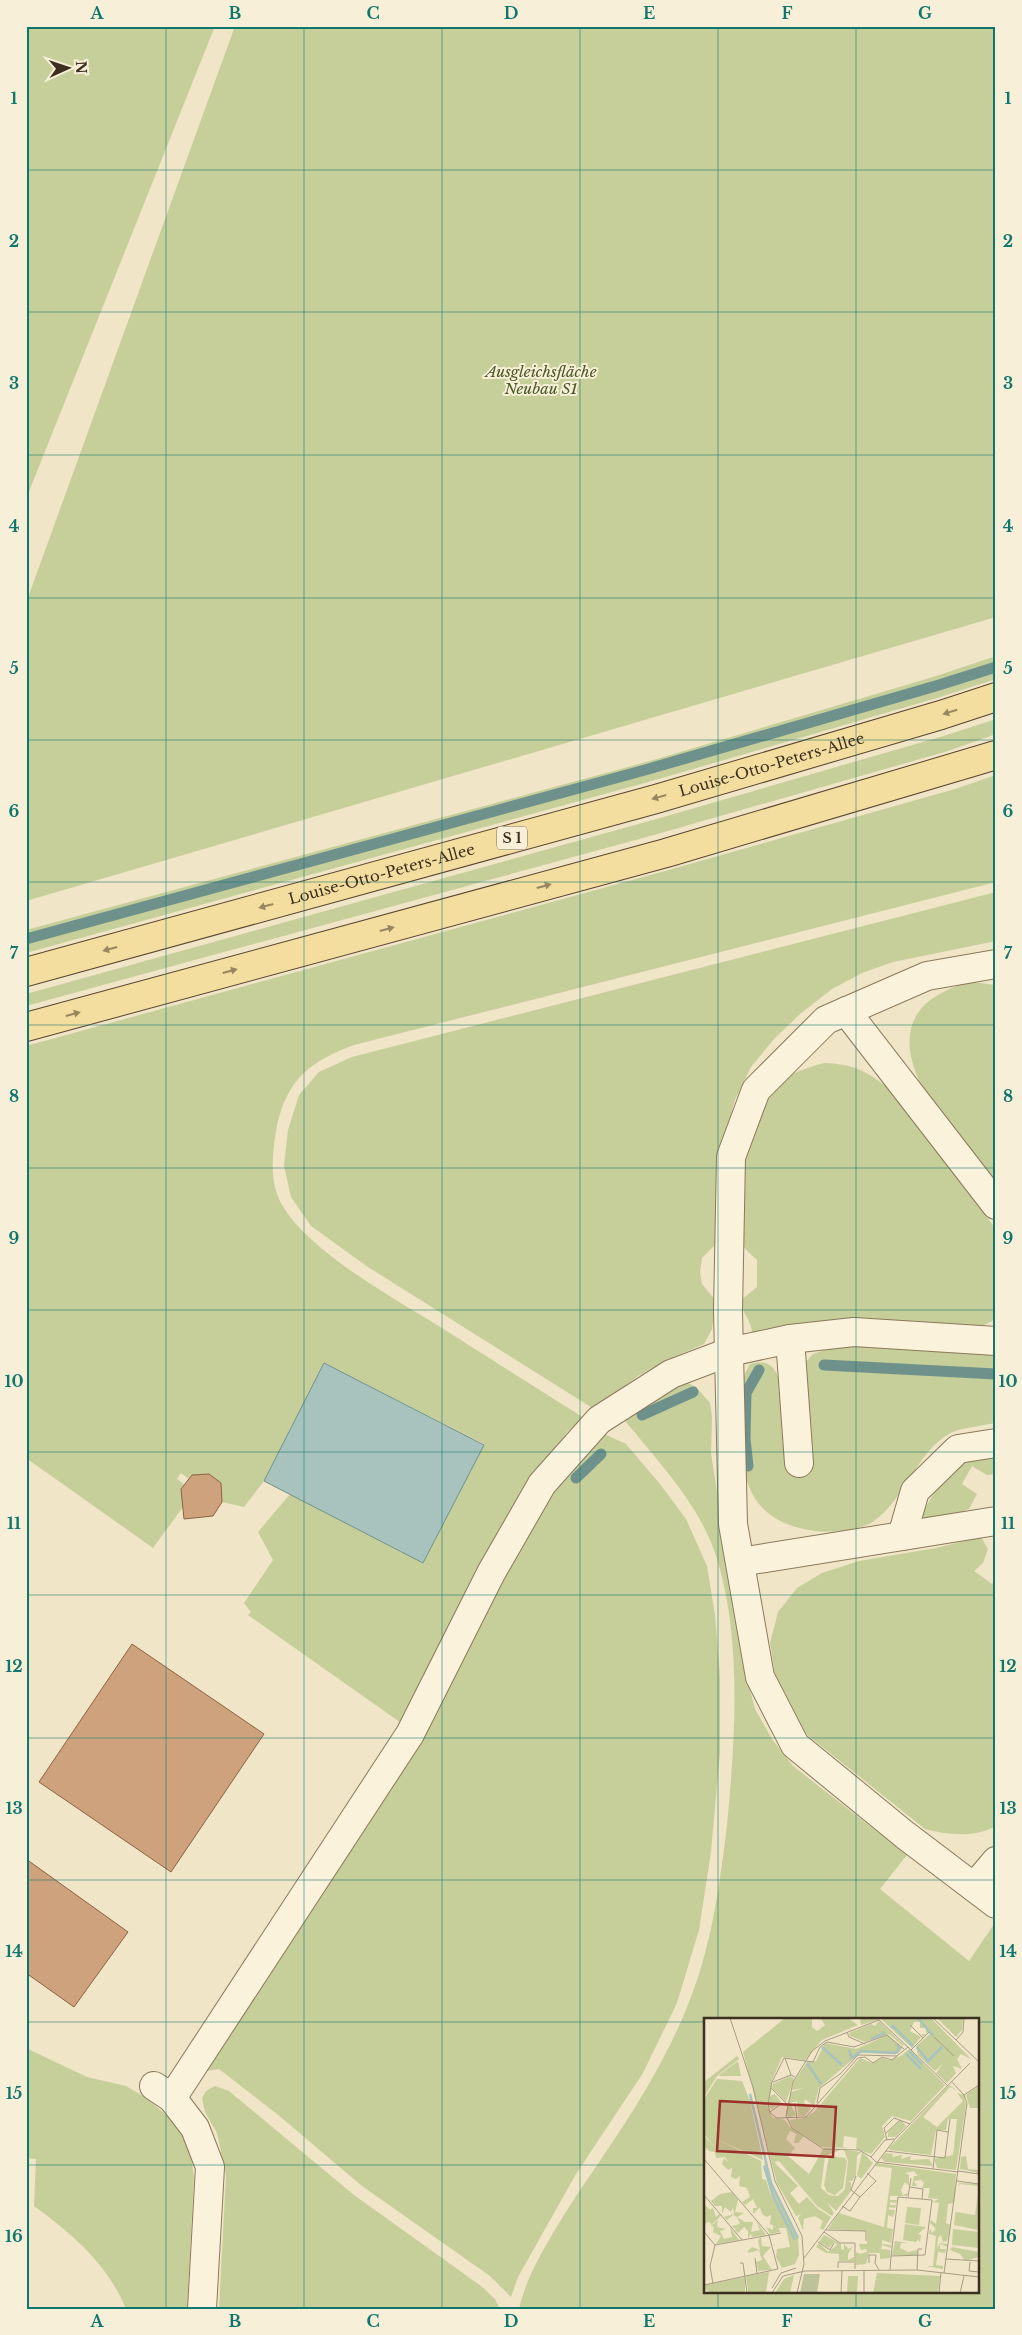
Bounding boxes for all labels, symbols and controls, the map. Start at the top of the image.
text: A [90,3,105,23]
text: B [229,3,242,23]
text: C [366,3,380,23]
text: D [504,3,518,23]
text: E [643,3,655,23]
text: F [781,3,793,23]
text: G [918,3,932,23]
north arrow [42,42,92,92]
text: N [72,60,90,74]
text: 1 [11,88,18,108]
text: 1 [1005,88,1012,108]
text: 2 [9,231,19,251]
text: 2 [1003,231,1013,251]
park label: Ausgleichsfläche Neubau S1 [483,362,597,398]
text: 3 [9,373,19,393]
text: 3 [1003,373,1013,393]
text: 4 [9,516,19,536]
text: 4 [1003,516,1013,536]
text: 5 [9,658,19,678]
text: 5 [1003,658,1013,678]
one-way arrow [942,709,957,716]
street label: Louise-Otto-Peters-Allee [677,728,867,801]
one-way arrow [652,794,667,802]
text: 6 [9,801,20,821]
text: 6 [1003,801,1014,821]
road number: S 1 [497,826,527,850]
street label: Louise-Otto-Peters-Allee [286,839,477,908]
one-way arrow [536,882,551,890]
one-way arrow [259,902,274,910]
one-way arrow [380,924,395,932]
text: 7 [10,943,19,963]
text: 7 [1004,943,1013,963]
one-way arrow [102,945,117,953]
one-way arrow [223,967,238,975]
one-way arrow [66,1009,81,1017]
text: 8 [9,1086,19,1106]
text: 8 [1003,1086,1013,1106]
text: 9 [9,1228,20,1248]
text: 9 [1003,1228,1014,1248]
text: 10 [4,1371,24,1391]
text: 10 [998,1371,1018,1391]
text: 11 [7,1513,21,1533]
text: 11 [1001,1513,1015,1533]
text: 12 [5,1656,23,1676]
text: 12 [999,1656,1017,1676]
text: 13 [5,1798,23,1818]
text: 13 [999,1798,1017,1818]
text: 14 [5,1941,23,1961]
text: 14 [999,1941,1017,1961]
inset map [704,2018,980,2292]
text: 15 [6,2083,22,2103]
text: 15 [1000,2083,1016,2103]
text: 16 [5,2226,23,2246]
text: 16 [999,2226,1017,2246]
text: A [90,2311,105,2331]
text: B [229,2311,242,2331]
text: C [366,2311,380,2331]
text: D [504,2311,518,2331]
text: E [643,2311,655,2331]
text: F [781,2311,793,2331]
text: G [918,2311,932,2331]

